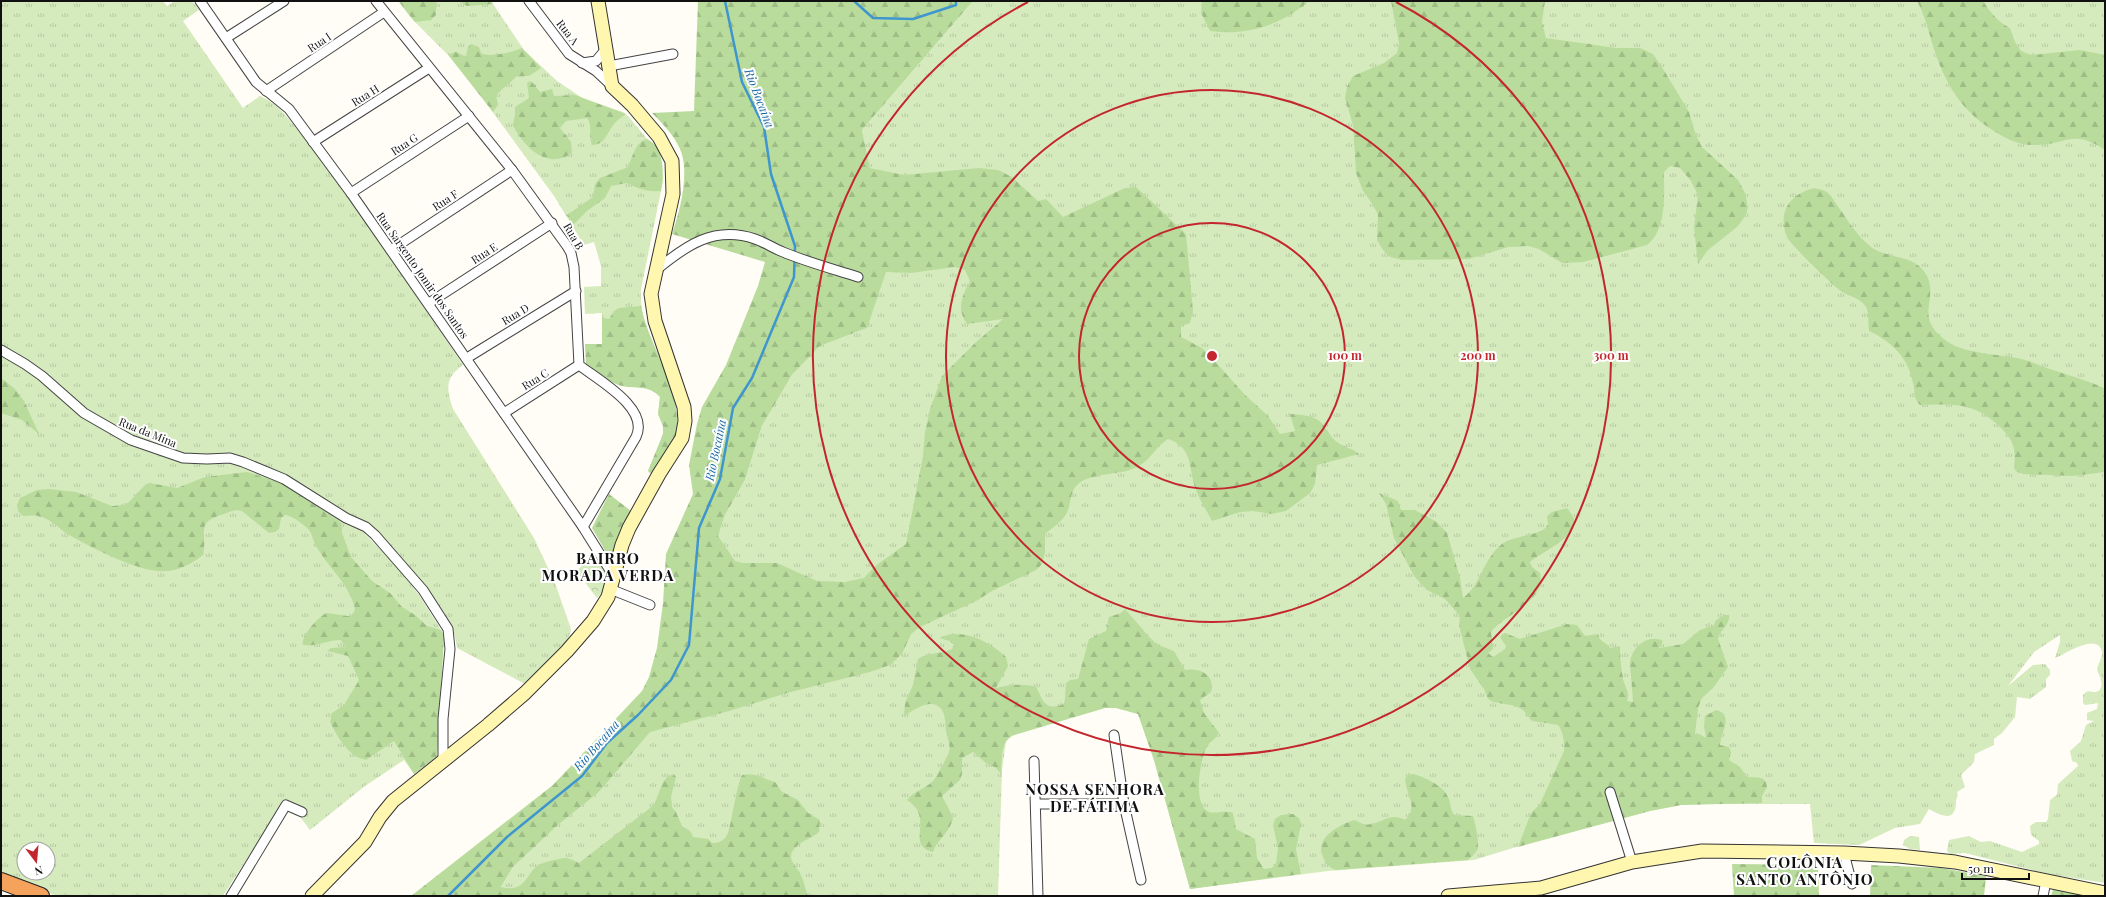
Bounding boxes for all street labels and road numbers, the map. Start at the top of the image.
street label: Rua A [553,16,583,48]
street label: Rua I [304,29,334,55]
street label: Rua H [348,81,382,109]
street label: Rua G [388,130,421,158]
street label: Rua F [429,186,461,214]
street label: Rua Sargento Jomir dos Santos [374,209,473,341]
street label: Rua B [560,220,588,252]
street label: Rua E [468,239,500,267]
street label: Rua D [498,300,532,328]
street label: Rua C [519,365,551,393]
street label: Rua da Mina [117,414,180,451]

